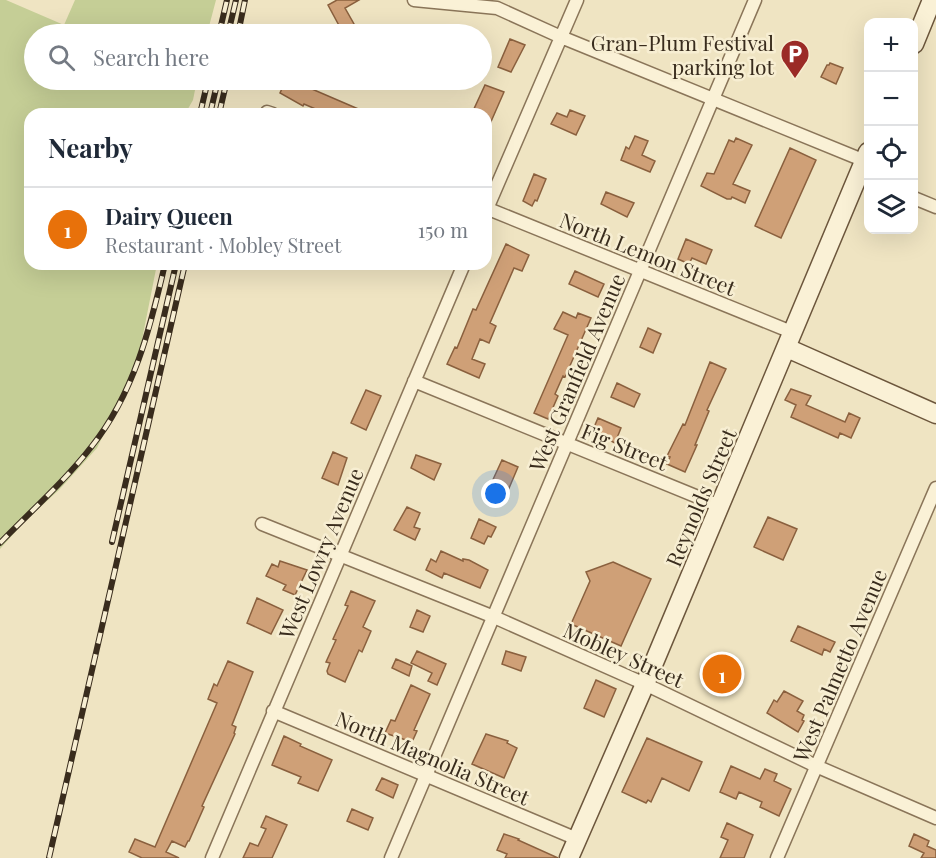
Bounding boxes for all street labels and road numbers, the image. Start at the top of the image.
street label: North Lemon Street [556,205,741,301]
street label: West Granfield Avenue [521,269,630,476]
street label: Fig Street [578,416,673,476]
street label: Reynolds Street [658,423,742,570]
street label: West Lowry Avenue [271,463,369,644]
street label: West Palmetto Avenue [785,564,892,767]
street label: Mobley Street [559,615,689,693]
street label: North Magnolia Street [332,704,535,811]

